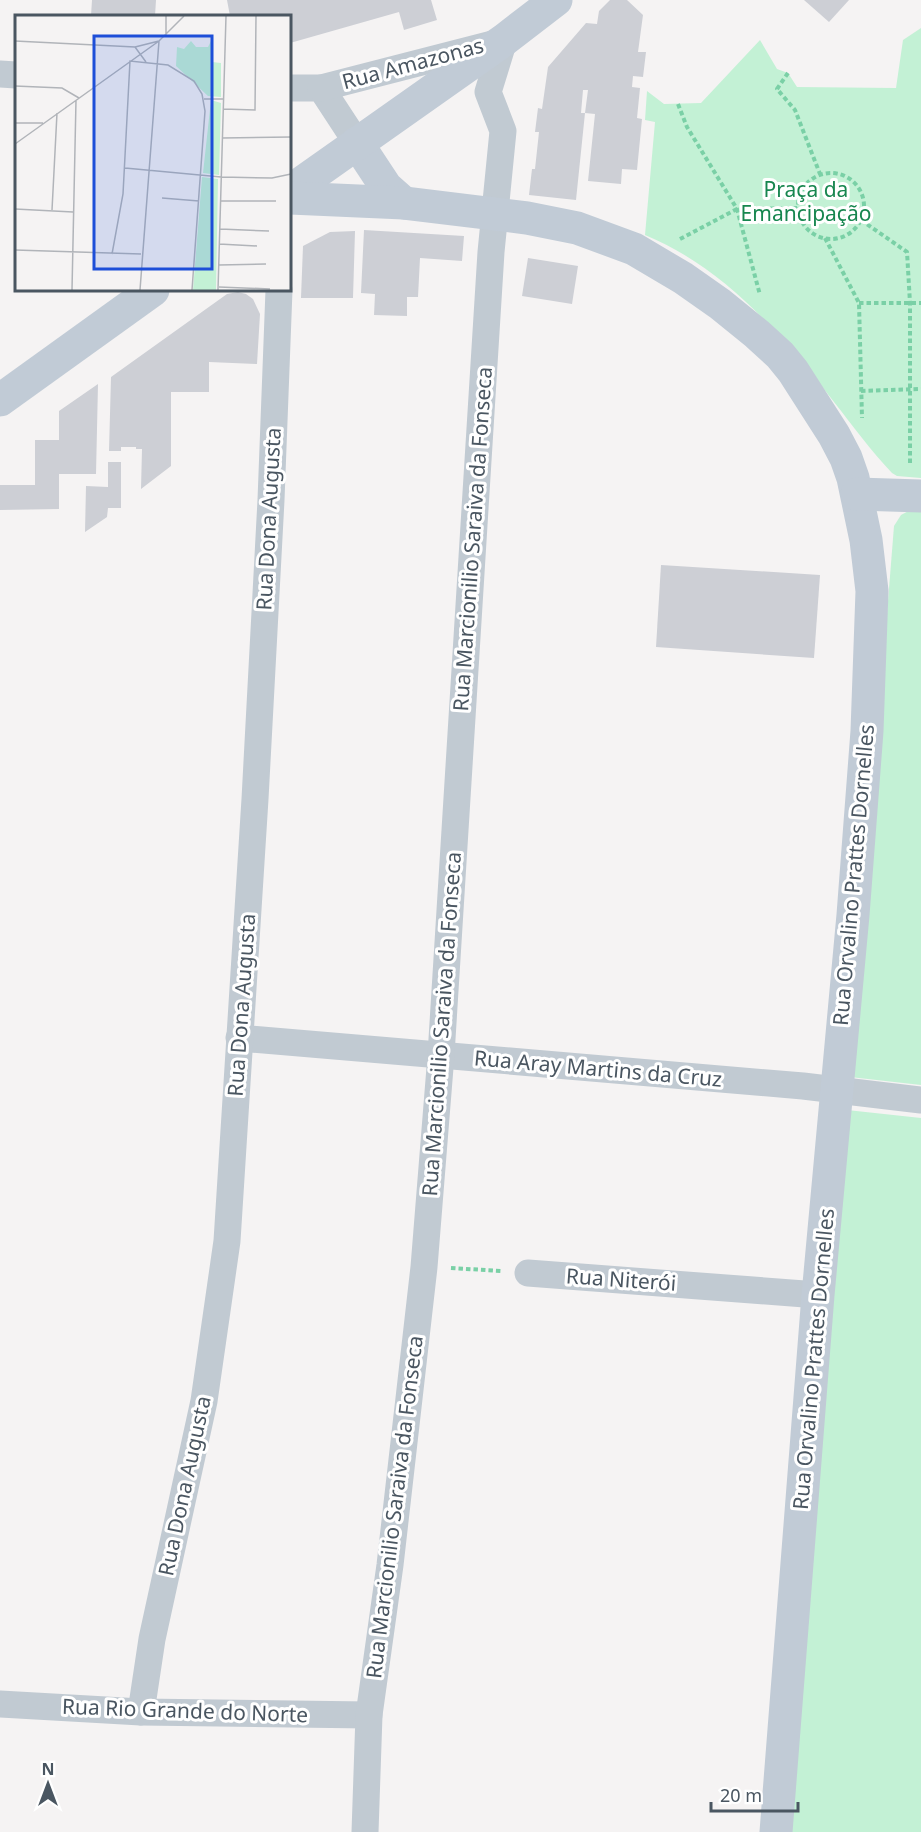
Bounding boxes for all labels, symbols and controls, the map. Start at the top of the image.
inset map [15,15,291,291]
street label: Rua Amazonas [339,31,487,95]
park label: Praça da Emancipação [741,175,871,227]
street label: Rua Marcionilio Saraiva da Fonseca [446,366,498,712]
street label: Rua Dona Augusta [249,427,287,611]
street label: Rua Orvalino Prattes Dornelles [826,723,880,1027]
street label: Rua Marcionilio Saraiva da Fonseca [415,851,467,1197]
street label: Rua Dona Augusta [221,913,261,1097]
street label: Rua Aray Martins da Cruz [473,1043,723,1093]
street label: Rua Orvalino Prattes Dornelles [786,1207,840,1511]
street label: Rua Niterói [565,1261,677,1297]
street label: Rua Marcionilio Saraiva da Fonseca [359,1334,429,1680]
street label: Rua Dona Augusta [151,1393,217,1578]
street label: Rua Rio Grande do Norte [61,1692,309,1728]
north arrow [18,1754,78,1814]
text: N [41,1758,55,1780]
scale bar [711,1775,798,1813]
text: 20 m [720,1783,762,1807]

